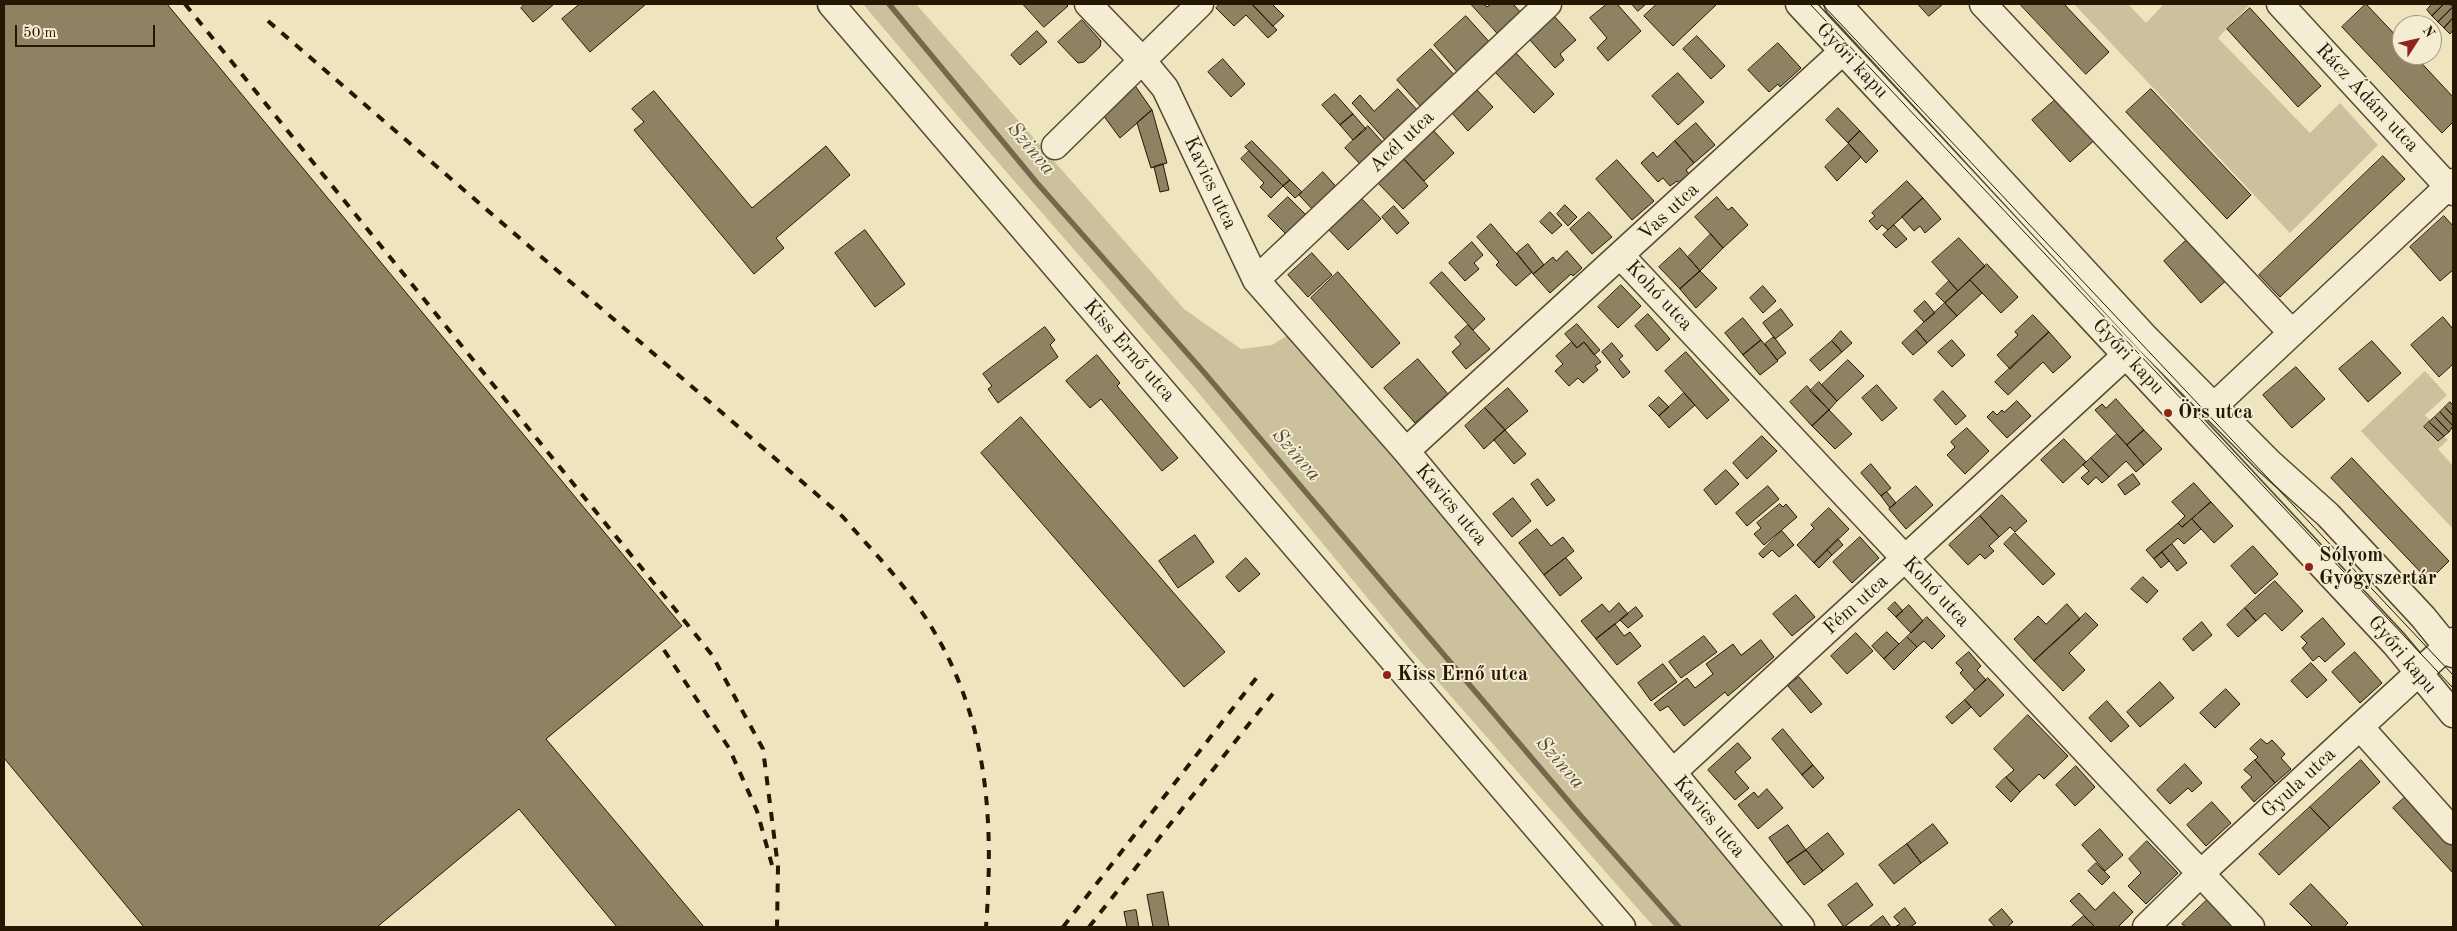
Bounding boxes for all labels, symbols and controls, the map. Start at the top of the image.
scale bar [18,15,158,47]
north arrow [2392,15,2442,65]
street label: Győri kapu [1811,18,1893,104]
text: N [2420,24,2437,40]
text: 50 m [23,26,57,41]
street label: Rácz Ádám utca [2310,38,2424,158]
street label: Acél utca [1364,106,1440,178]
water label: Szinva [1001,117,1061,181]
street label: Kavics utca [1178,133,1242,233]
street label: Vas utca [1634,178,1704,246]
street label: Kohó utca [1620,256,1698,336]
street label: Kiss Ernő utca [1078,295,1180,407]
street label: Győri kapu [2087,314,2169,400]
place label: Örs utca [2178,401,2253,425]
marker: Örs utca [2162,407,2174,419]
water label: Szinva [1266,423,1326,487]
street label: Kavics utca [1410,459,1492,551]
place label: Sólyom Gyógyszertár [2319,544,2437,591]
street label: Kohó utca [1897,552,1975,632]
marker: Sólyom Gyógyszertár [2303,561,2315,573]
street label: Fém utca [1819,570,1893,640]
street label: Győri kapu [2362,611,2442,699]
place label: Kiss Ernő utca [1397,663,1528,687]
marker: Kiss Ernő utca [1381,669,1393,681]
water label: Szinva [1530,731,1590,795]
street label: Gyula utca [2257,743,2341,823]
street label: Kavics utca [1668,771,1750,863]

